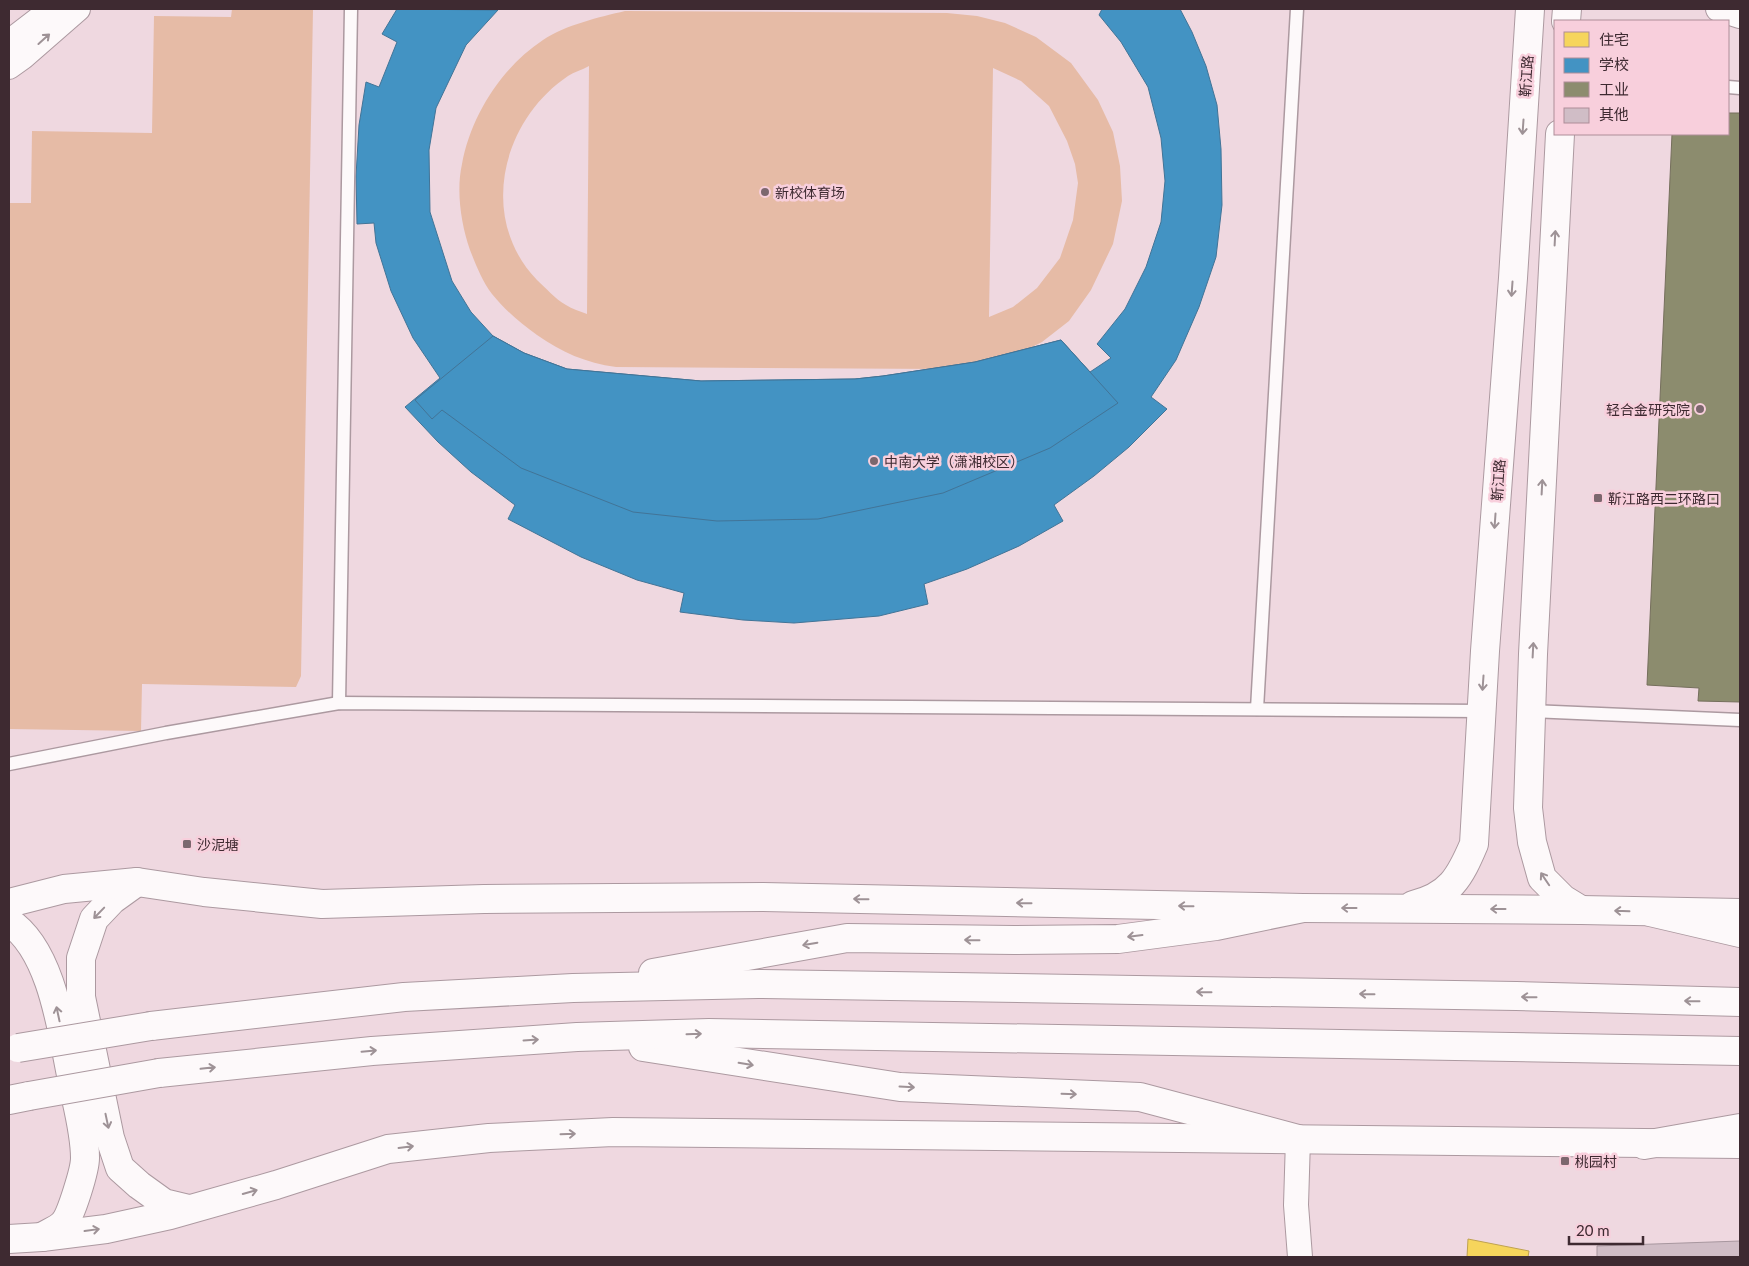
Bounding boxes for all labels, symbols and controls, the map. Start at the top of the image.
legend [1554,20,1729,135]
text: 住宅 [1599,30,1629,48]
one-way arrow [37,33,50,45]
street label: 靳江路 [1516,54,1536,98]
text: 学校 [1599,55,1629,73]
text: 工业 [1599,80,1629,98]
text: 其他 [1599,105,1629,123]
one-way arrow [1518,119,1527,135]
place label: 新校体育场 [775,184,845,201]
marker: 新校体育场 [759,186,771,198]
one-way arrow [1551,230,1560,246]
one-way arrow [1507,281,1517,297]
place label: 轻合金研究院 [1606,401,1690,418]
marker: 轻合金研究院 [1694,403,1706,415]
place label: 中南大学（潇湘校区） [884,453,1024,470]
marker: 中南大学（潇湘校区） [868,455,880,467]
street label: 靳江路 [1488,458,1508,502]
one-way arrow [1537,480,1546,496]
place label: 靳江路西二环路口 [1608,490,1720,507]
marker: 靳江路西二环路口 [1592,492,1604,504]
one-way arrow [1490,513,1499,529]
one-way arrow [1529,642,1538,658]
one-way arrow [1479,675,1488,691]
place label: 沙泥塘 [197,836,239,853]
marker: 沙泥塘 [181,838,193,850]
one-way arrow [1540,872,1550,886]
one-way arrow [853,895,869,904]
one-way arrow [1016,898,1032,908]
one-way arrow [1178,901,1194,911]
one-way arrow [1341,903,1357,913]
one-way arrow [1490,904,1506,914]
one-way arrow [1614,906,1630,916]
one-way arrow [93,907,106,919]
one-way arrow [1127,932,1143,942]
one-way arrow [964,935,980,945]
one-way arrow [803,940,819,950]
one-way arrow [1196,987,1212,997]
one-way arrow [1359,989,1375,999]
one-way arrow [1521,992,1537,1001]
one-way arrow [1684,996,1700,1005]
one-way arrow [53,1007,62,1023]
one-way arrow [685,1029,701,1038]
one-way arrow [523,1035,539,1045]
one-way arrow [361,1046,377,1056]
one-way arrow [738,1059,754,1069]
one-way arrow [199,1063,215,1073]
one-way arrow [899,1083,915,1092]
one-way arrow [1061,1090,1077,1099]
one-way arrow [102,1113,112,1129]
one-way arrow [559,1130,575,1139]
one-way arrow [397,1142,413,1152]
place label: 桃园村 [1575,1153,1617,1170]
marker: 桃园村 [1559,1155,1571,1167]
one-way arrow [241,1187,257,1197]
scale bar [1569,1214,1643,1246]
text: 20 m [1576,1221,1610,1239]
one-way arrow [84,1225,100,1235]

